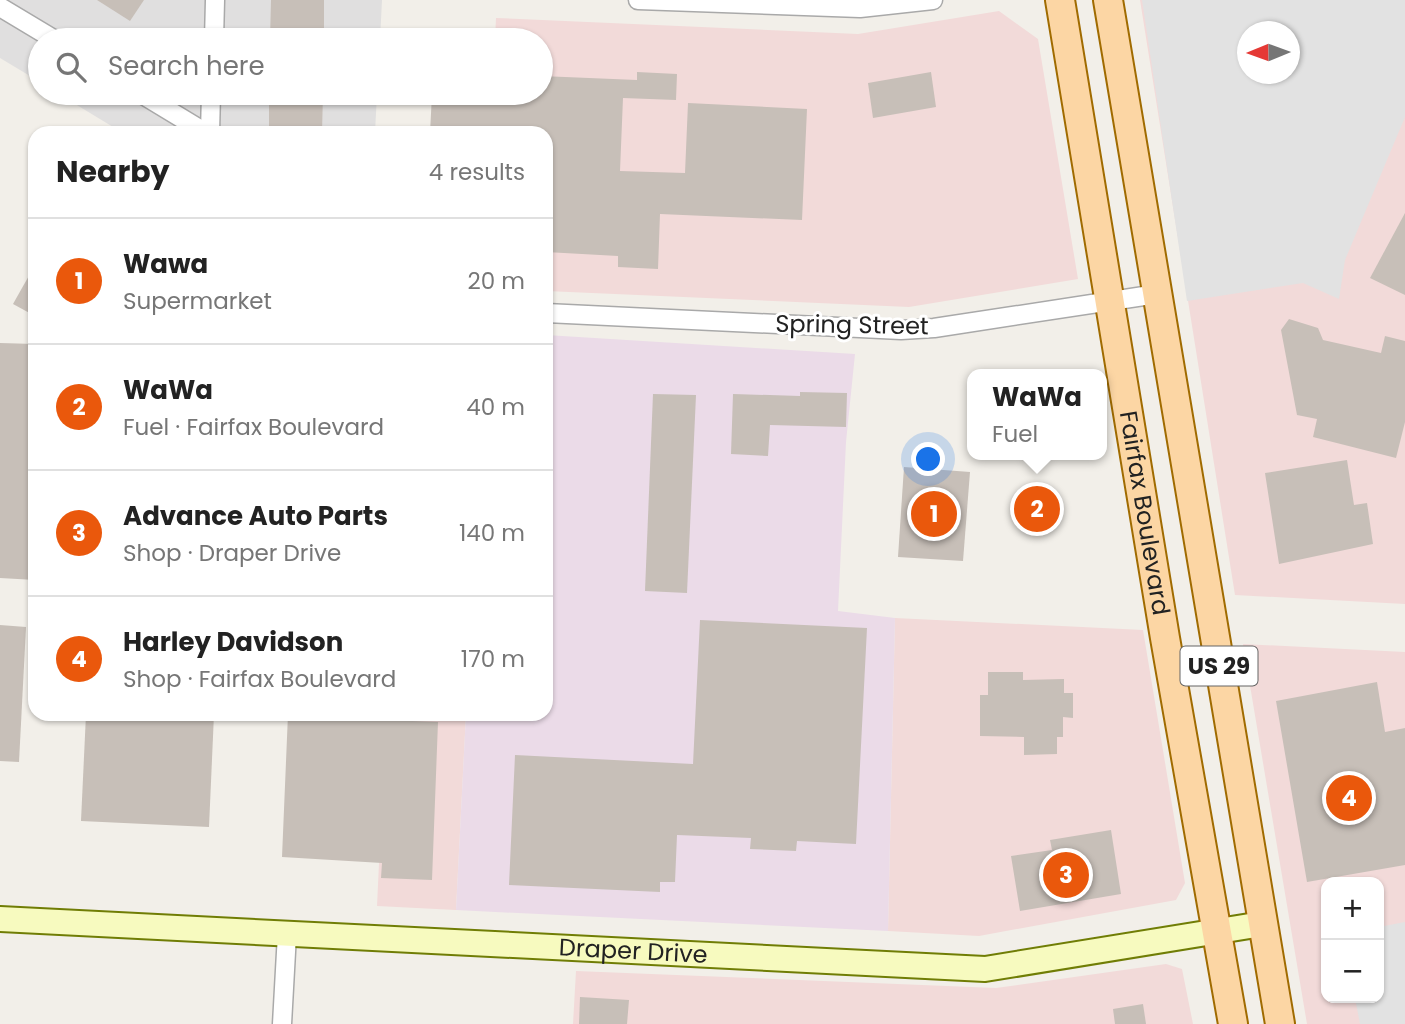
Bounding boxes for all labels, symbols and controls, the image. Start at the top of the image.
north arrow [1237,21,1300,84]
search box [28,28,553,105]
icon: search [52,48,90,86]
text: Search here [108,48,265,84]
text: Nearby [56,150,170,193]
text: 4 results [429,156,525,188]
text: Wawa [123,246,208,282]
text: 1 [75,265,83,297]
text: 20 m [467,265,525,297]
text: Supermarket [123,285,272,317]
street label: Spring Street [775,307,929,342]
popup [967,369,1107,460]
text: WaWa [123,372,213,408]
text: WaWa [992,379,1082,415]
text: 2 [72,391,86,423]
text: 40 m [466,391,525,423]
street label: Fairfax Boulevard [1112,408,1178,618]
text: Fuel · Fairfax Boulevard [123,411,384,443]
text: Fuel [992,418,1038,450]
your location [911,442,945,476]
pin: 2 [1014,483,1060,535]
pin: 1 [911,488,957,540]
text: Advance Auto Parts [123,498,388,534]
text: 3 [72,517,86,549]
text: 140 m [459,517,525,549]
text: Shop · Draper Drive [123,537,341,569]
text: Harley Davidson [123,624,343,660]
text: 4 [71,643,87,675]
text: 170 m [461,643,525,675]
road number: US 29 [1180,646,1258,686]
text: Shop · Fairfax Boulevard [123,663,396,695]
pin: 4 [1326,772,1372,824]
pin: 3 [1043,849,1089,901]
map controls [1321,877,1384,1003]
button: + [1321,877,1384,940]
street label: Draper Drive [558,930,708,971]
button: − [1321,940,1384,1003]

